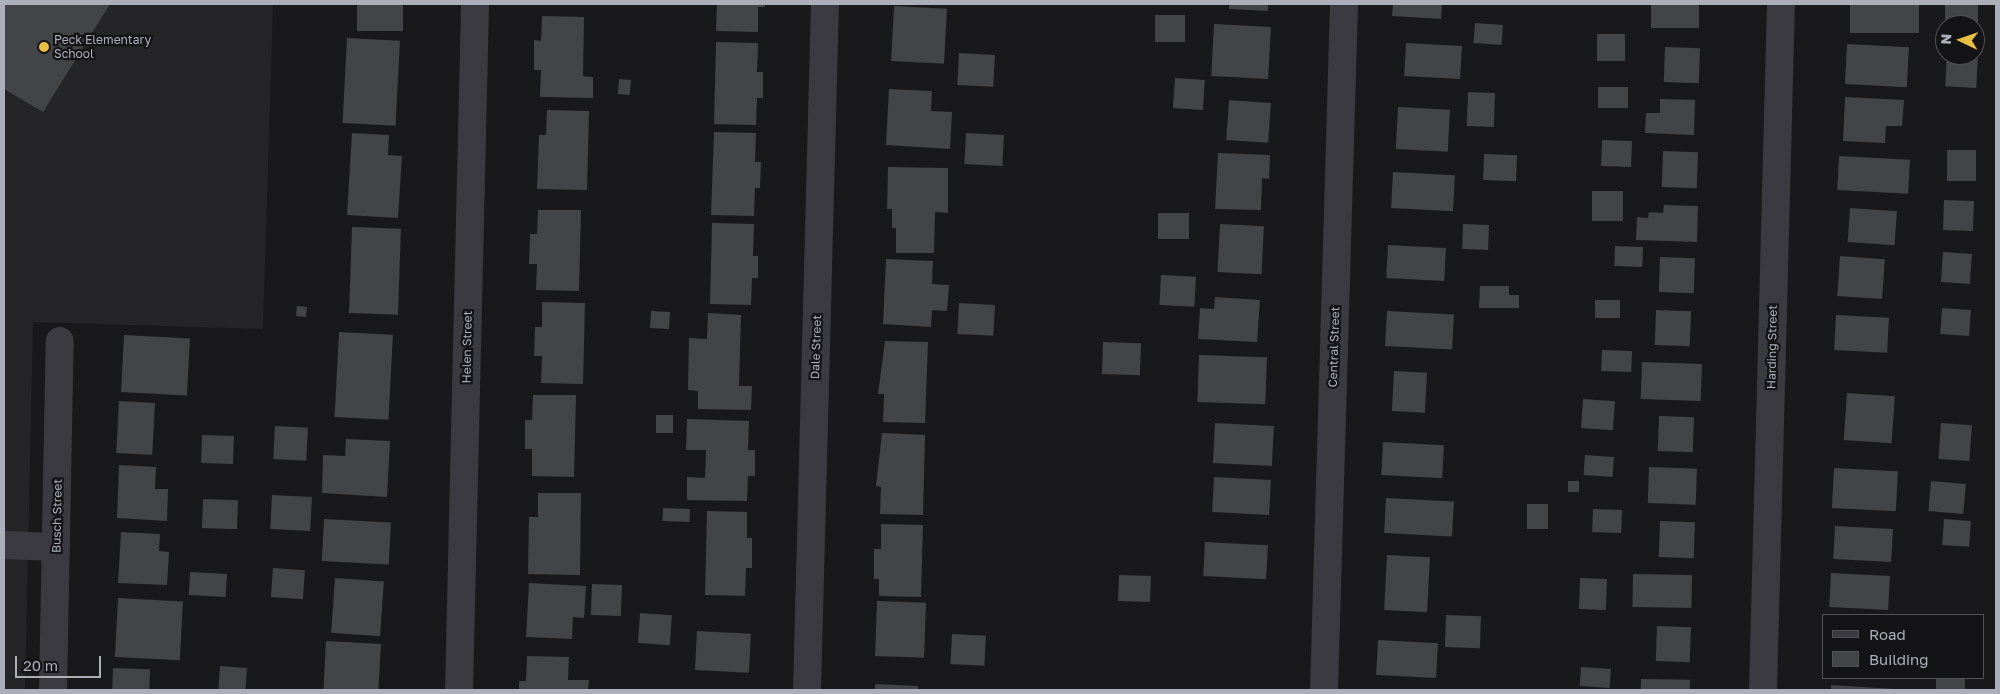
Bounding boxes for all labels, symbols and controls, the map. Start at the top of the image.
north arrow [1935,15,1985,65]
place label: Peck Elementary School [54,33,151,61]
text: N [1937,33,1954,45]
marker: Peck Elementary School [38,41,50,53]
street label: Harding Street [1764,305,1780,389]
street label: Central Street [1325,306,1343,388]
street label: Helen Street [459,311,475,383]
street label: Dale Street [808,315,824,379]
street label: Busch Street [49,479,65,553]
legend [1822,614,1985,679]
text: Road [1869,625,1906,643]
scale bar [18,646,104,678]
text: Building [1869,650,1929,668]
text: 20 m [23,656,58,674]

